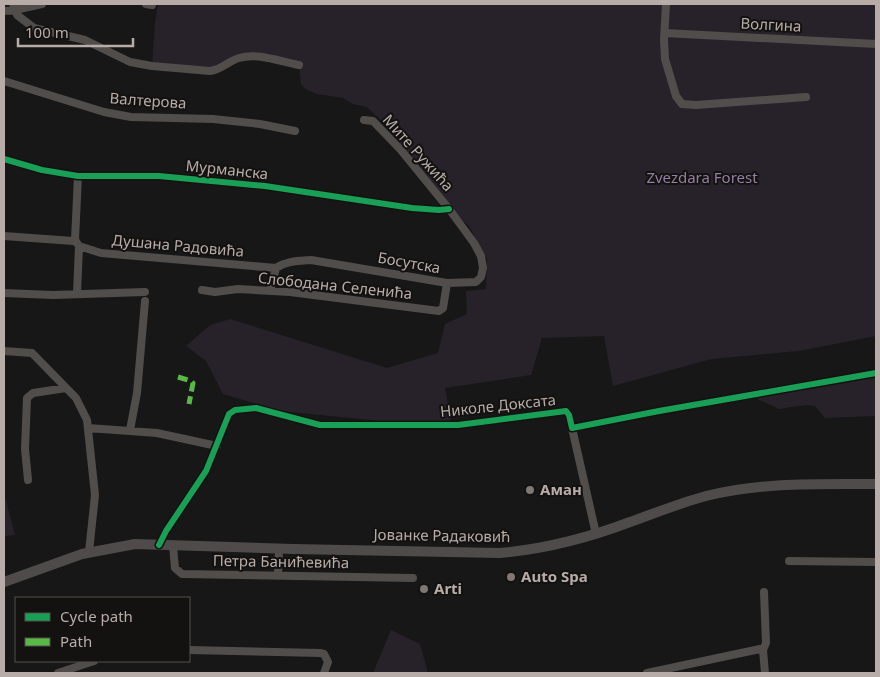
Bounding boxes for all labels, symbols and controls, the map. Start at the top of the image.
street label: Волгина [740,12,802,36]
scale bar [18,15,132,47]
text: 100 m [25,22,69,42]
street label: Валтерова [109,87,187,113]
street label: Мите Ружића [379,110,459,195]
street label: Мурманска [185,155,269,183]
park label: Zvezdara Forest [646,167,758,187]
street label: Душана Радовића [111,229,245,261]
street label: Босутска [376,247,442,277]
street label: Слободана Селенића [257,267,413,303]
street label: Николе Доксата [439,389,557,421]
place label: Аман [540,479,582,499]
marker: Аман [524,484,536,496]
street label: Јованке Радаковић [371,524,511,546]
street label: Петра Банићевића [213,550,349,572]
place label: Auto Spa [521,566,588,586]
marker: Auto Spa [505,571,517,583]
place label: Arti [434,578,462,598]
marker: Arti [418,583,430,595]
legend [15,597,190,662]
text: Cycle path [60,606,133,626]
text: Path [60,631,92,651]

